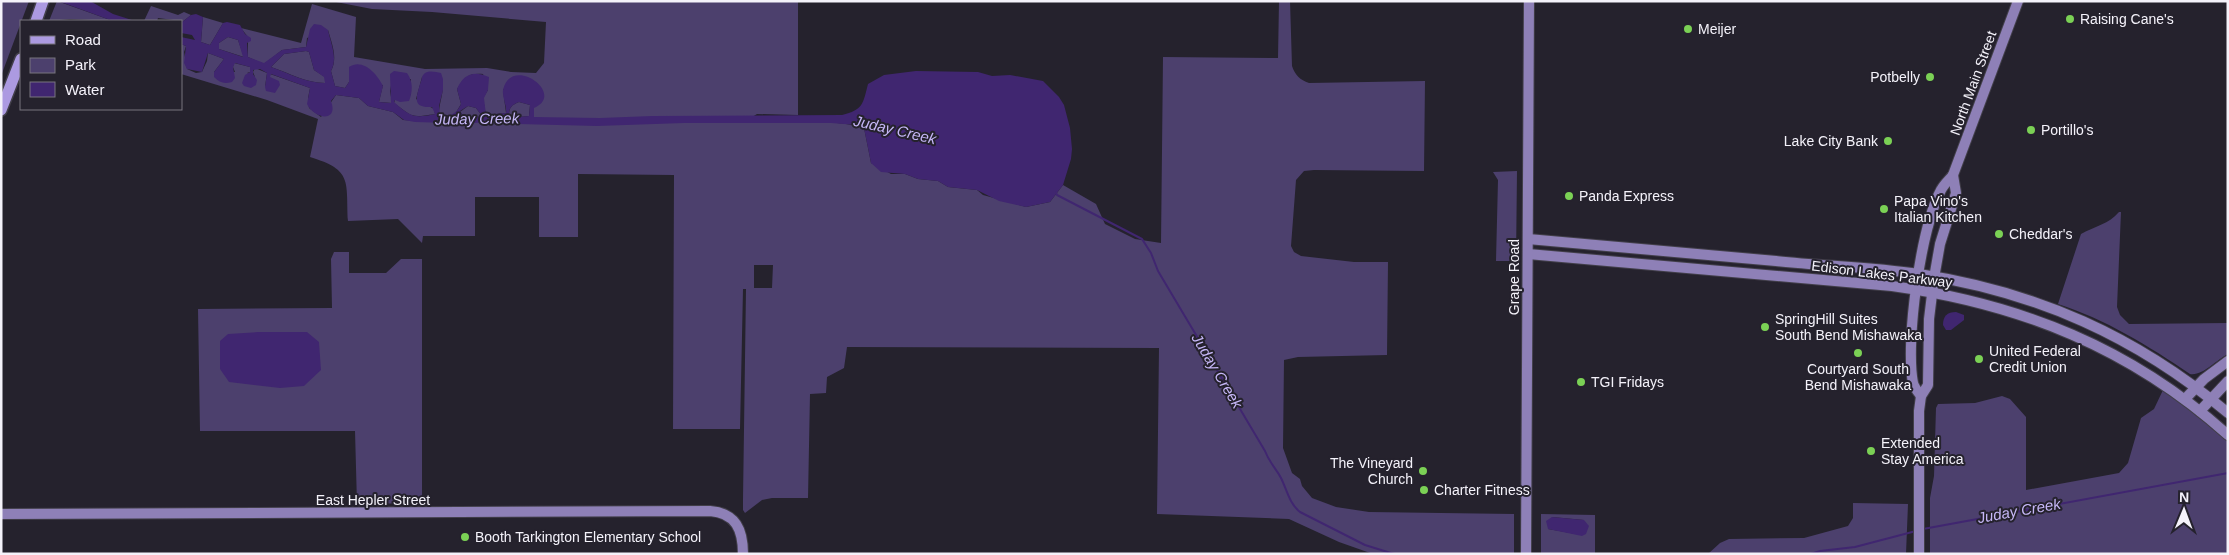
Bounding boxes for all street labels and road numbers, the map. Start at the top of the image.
street label: North Main Street [1947,29,1999,137]
street label: Grape Road [1506,239,1522,315]
street label: Edison Lakes Parkway [1811,257,1953,291]
street label: East Hepler Street [316,492,430,508]

